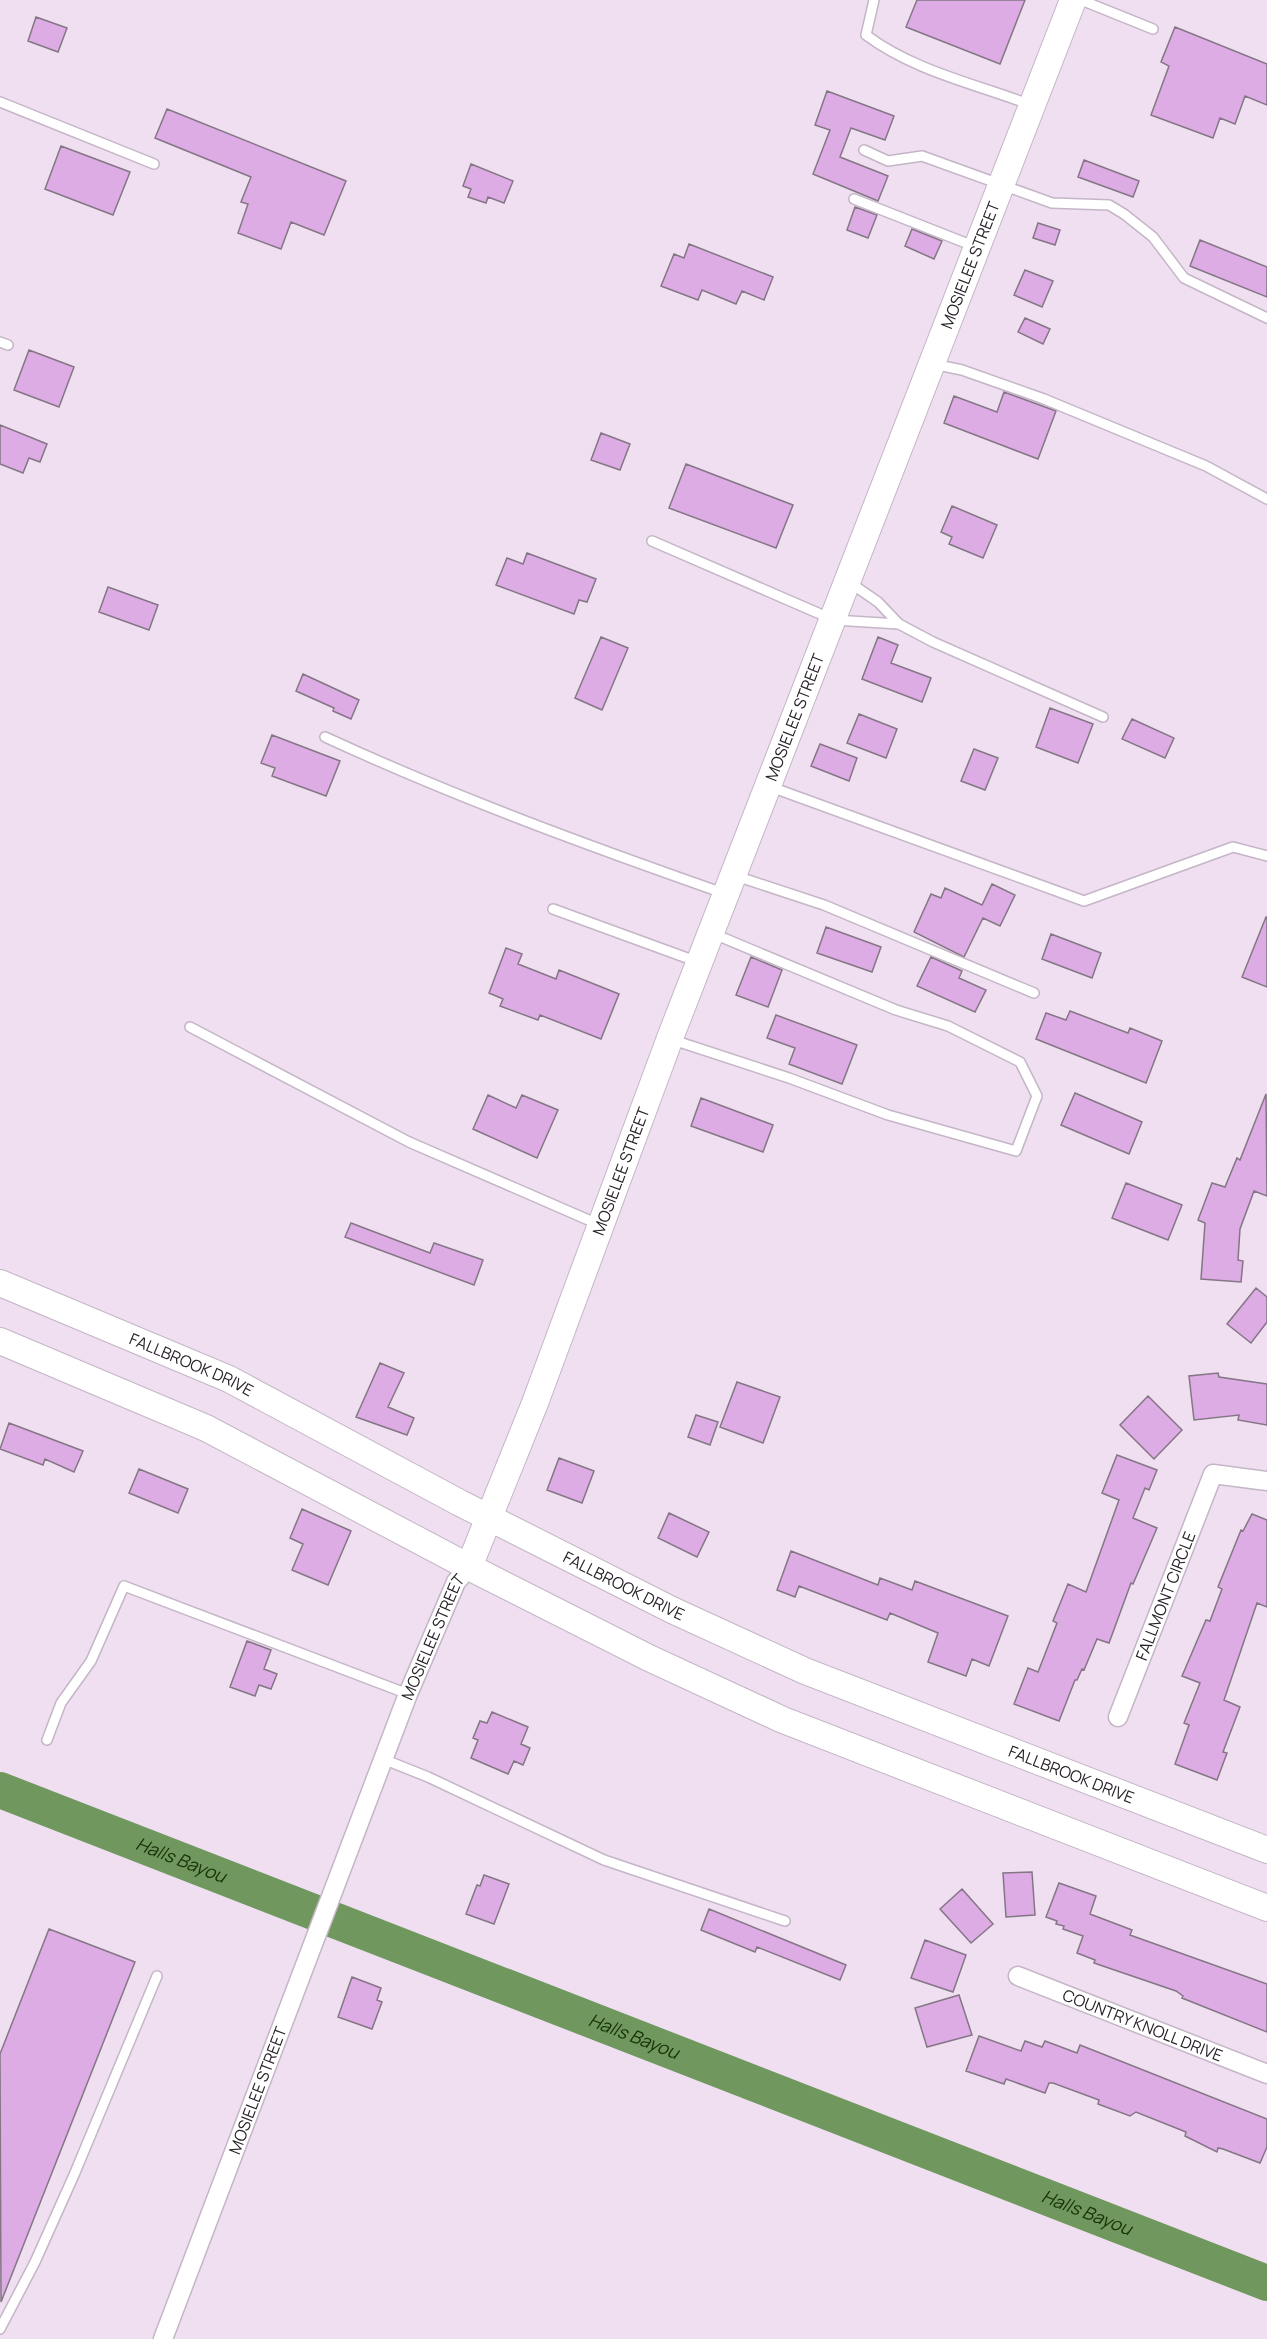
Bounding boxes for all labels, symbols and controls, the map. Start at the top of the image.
street label: MOSIELEE STREET [935,198,1005,332]
street label: MOSIELEE STREET [760,650,829,784]
street label: MOSIELEE STREET [587,1104,655,1238]
street label: FALLBROOK DRIVE [126,1328,257,1401]
street label: FALLMONT CIRCLE [1130,1528,1200,1664]
street label: FALLBROOK DRIVE [559,1546,688,1625]
street label: MOSIELEE STREET [396,1569,470,1703]
street label: FALLBROOK DRIVE [1005,1740,1138,1809]
water label: Halls Bayou [133,1831,231,1888]
street label: COUNTRY KNOLL DRIVE [1059,1984,1226,2066]
water label: Halls Bayou [586,2007,684,2064]
street label: MOSIELEE STREET [223,2023,292,2157]
water label: Halls Bayou [1038,2184,1137,2241]

